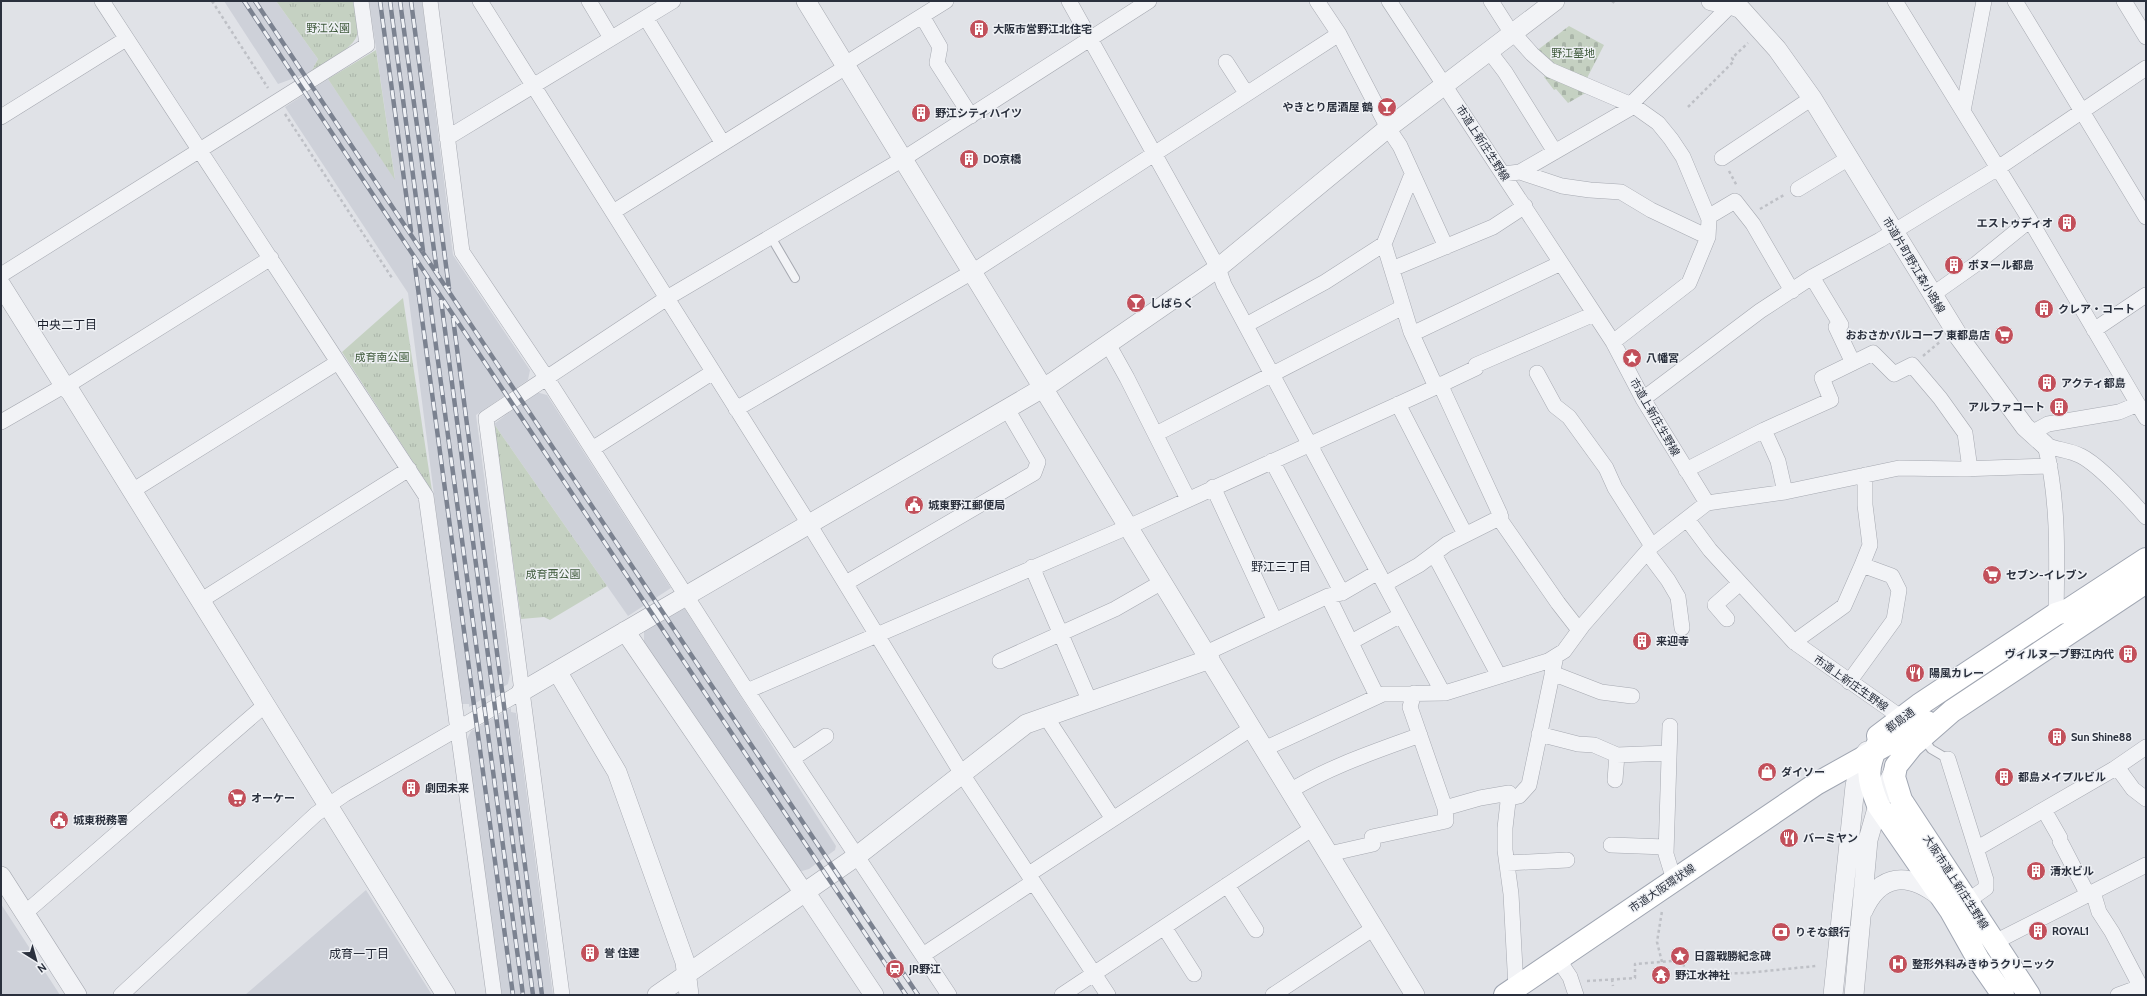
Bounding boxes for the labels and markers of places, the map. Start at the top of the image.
building icon: 大阪市営野江北住宅 [968,18,990,40]
place label: 大阪市営野江北住宅 [993,22,1092,36]
bar icon: やきとり居酒屋 鶴 [1376,96,1398,118]
place label: やきとり居酒屋 鶴 [1283,100,1373,114]
building icon: 野江シティハイツ [910,102,932,124]
place label: 野江シティハイツ [935,106,1022,120]
building icon: DO京橋 [958,148,980,170]
place label: DO京橋 [983,152,1021,166]
building icon: エストゥディオ [2056,212,2078,234]
place label: エストゥディオ [1977,216,2053,230]
building icon: ボヌール都島 [1943,254,1965,276]
place label: ボヌール都島 [1968,258,2034,272]
bar icon: しばらく [1125,292,1147,314]
place label: しばらく [1150,296,1194,310]
building icon: クレア・コート [2033,298,2055,320]
place label: クレア・コート [2058,302,2135,316]
supermarket icon: おおさかパルコープ 東都島店 [1993,324,2015,346]
place label: おおさかパルコープ 東都島店 [1845,328,1990,342]
place icon: 八幡宮 [1621,347,1643,369]
place label: 八幡宮 [1646,351,1679,365]
building icon: アクティ都島 [2036,372,2058,394]
place label: アクティ都島 [2061,376,2126,390]
building icon: アルファコート [2048,396,2070,418]
place label: アルファコート [1968,400,2045,414]
public building icon: 城東野江郵便局 [903,494,925,516]
place label: 城東野江郵便局 [928,498,1005,512]
supermarket icon: セブン-イレブン [1981,564,2003,586]
place label: セブン-イレブン [2006,568,2088,582]
building icon: 来迎寺 [1631,630,1653,652]
place label: 来迎寺 [1656,634,1689,648]
building icon: ヴィルヌーブ野江内代 [2117,643,2139,665]
place label: ヴィルヌーブ野江内代 [2005,647,2114,661]
restaurant icon: 陽風カレー [1904,662,1926,684]
place label: 陽風カレー [1929,666,1984,680]
building icon: Sun Shine88 [2046,726,2068,748]
place label: Sun Shine88 [2071,730,2132,744]
shop icon: ダイソー [1756,761,1778,783]
place label: ダイソー [1781,765,1825,779]
building icon: 都島メイプルビル [1993,766,2015,788]
place label: 都島メイプルビル [2018,770,2106,784]
building icon: 劇団未来 [400,777,422,799]
place label: 劇団未来 [425,781,469,795]
supermarket icon: オーケー [226,787,248,809]
place label: オーケー [251,791,295,805]
public building icon: 城東税務署 [48,809,70,831]
place label: 城東税務署 [73,813,128,827]
restaurant icon: バーミヤン [1778,827,1800,849]
place label: バーミヤン [1803,831,1858,845]
building icon: 清水ビル [2025,860,2047,882]
place label: 清水ビル [2050,864,2094,878]
building icon: ROYAL1 [2027,920,2049,942]
bank icon: りそな銀行 [1770,921,1792,943]
place label: ROYAL1 [2052,924,2089,938]
place label: りそな銀行 [1795,925,1850,939]
building icon: 誉 住建 [579,942,601,964]
place icon: 日露戰勝紀念碑 [1669,945,1691,967]
place label: 誉 住建 [604,946,639,960]
place label: 日露戰勝紀念碑 [1694,949,1771,963]
hospital icon: 整形外科みきゆうクリニック [1887,953,1909,975]
place label: 整形外科みきゆうクリニック [1912,957,2055,971]
station icon: JR野江 [884,958,906,980]
place label: JR野江 [908,962,941,976]
temple icon: 野江水神社 [1650,964,1672,986]
place label: 野江水神社 [1675,968,1730,982]

